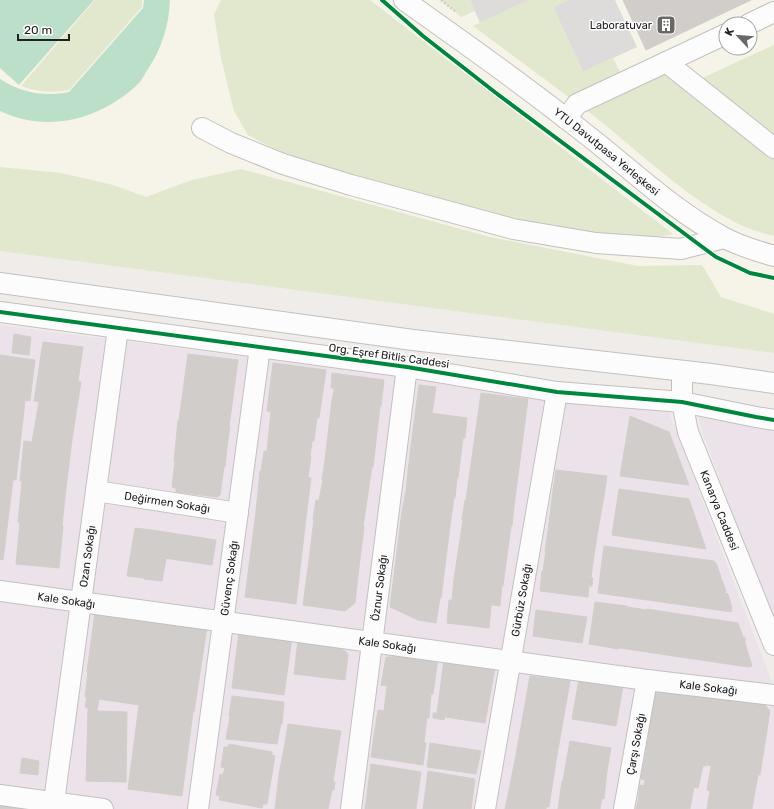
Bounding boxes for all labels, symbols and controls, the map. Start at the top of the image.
building icon: Laboratuvar [655,14,677,36]
scale bar [18,16,69,42]
north arrow [718,16,758,56]
place label: Laboratuvar [590,19,653,32]
text: 20 m [24,23,52,37]
text: K [722,25,737,38]
street label: YTU Davutpasa Yerleşkesi [551,105,662,198]
street label: Org. Eşref Bitlis Caddesi [328,341,450,371]
street label: Kanarya Caddesi [698,468,742,552]
street label: Değirmen Sokağı [123,489,211,515]
street label: Ozan Sokağı [77,524,98,588]
street label: Güvenç Sokağı [218,540,240,616]
street label: Öznur Sokağı [368,554,390,622]
street label: Gürbüz Sokağı [508,563,534,638]
street label: Kale Sokağı [37,590,96,611]
street label: Kale Sokağı [358,634,417,655]
street label: Kale Sokağı [679,677,738,697]
street label: Çarşı Sokağı [624,712,647,776]

